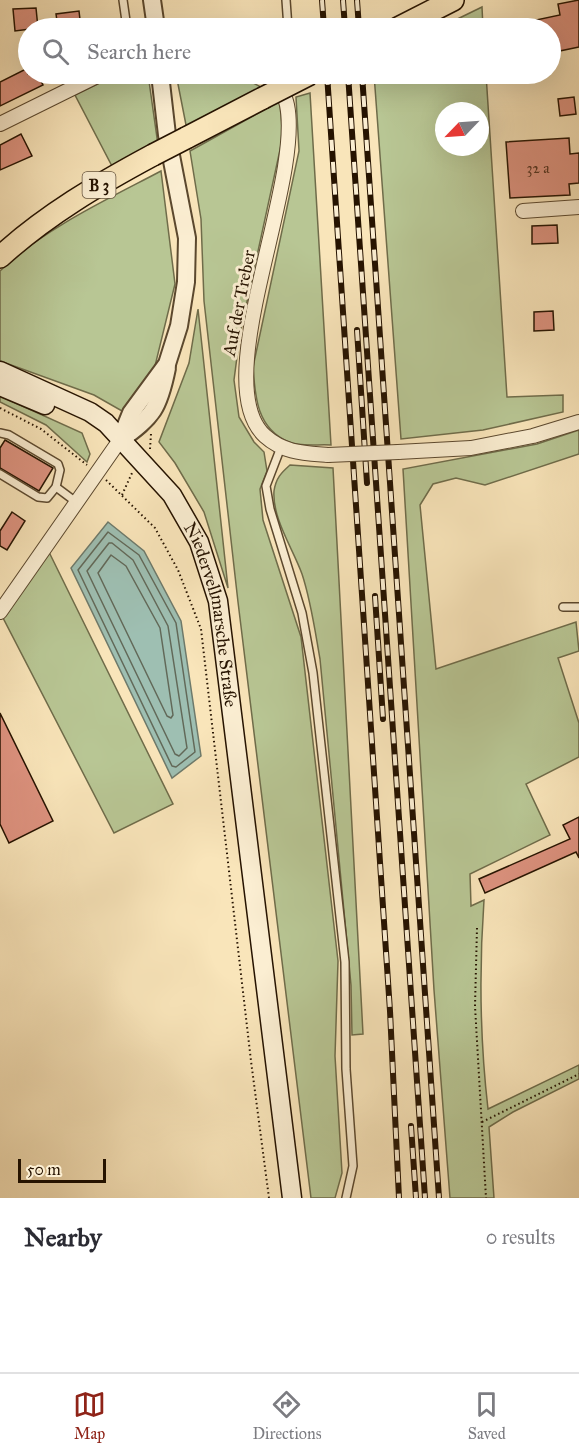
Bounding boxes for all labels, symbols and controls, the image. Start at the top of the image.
search box [18,18,561,84]
icon: search [39,35,72,68]
text: Search here [87,38,191,65]
north arrow [435,102,489,156]
house number: 32 a [527,159,550,177]
road number: B 3 [82,172,116,198]
street label: Auf der Treber [218,248,260,359]
street label: Niedervellmarsche Straße [179,518,242,708]
scale bar [18,1156,106,1184]
text: 50 m [27,1160,61,1179]
text: Nearby [24,1221,102,1253]
text: 0 results [486,1225,555,1249]
tab: Map [73,1388,106,1443]
tab: Directions [252,1388,321,1443]
tab: Saved [468,1388,506,1443]

